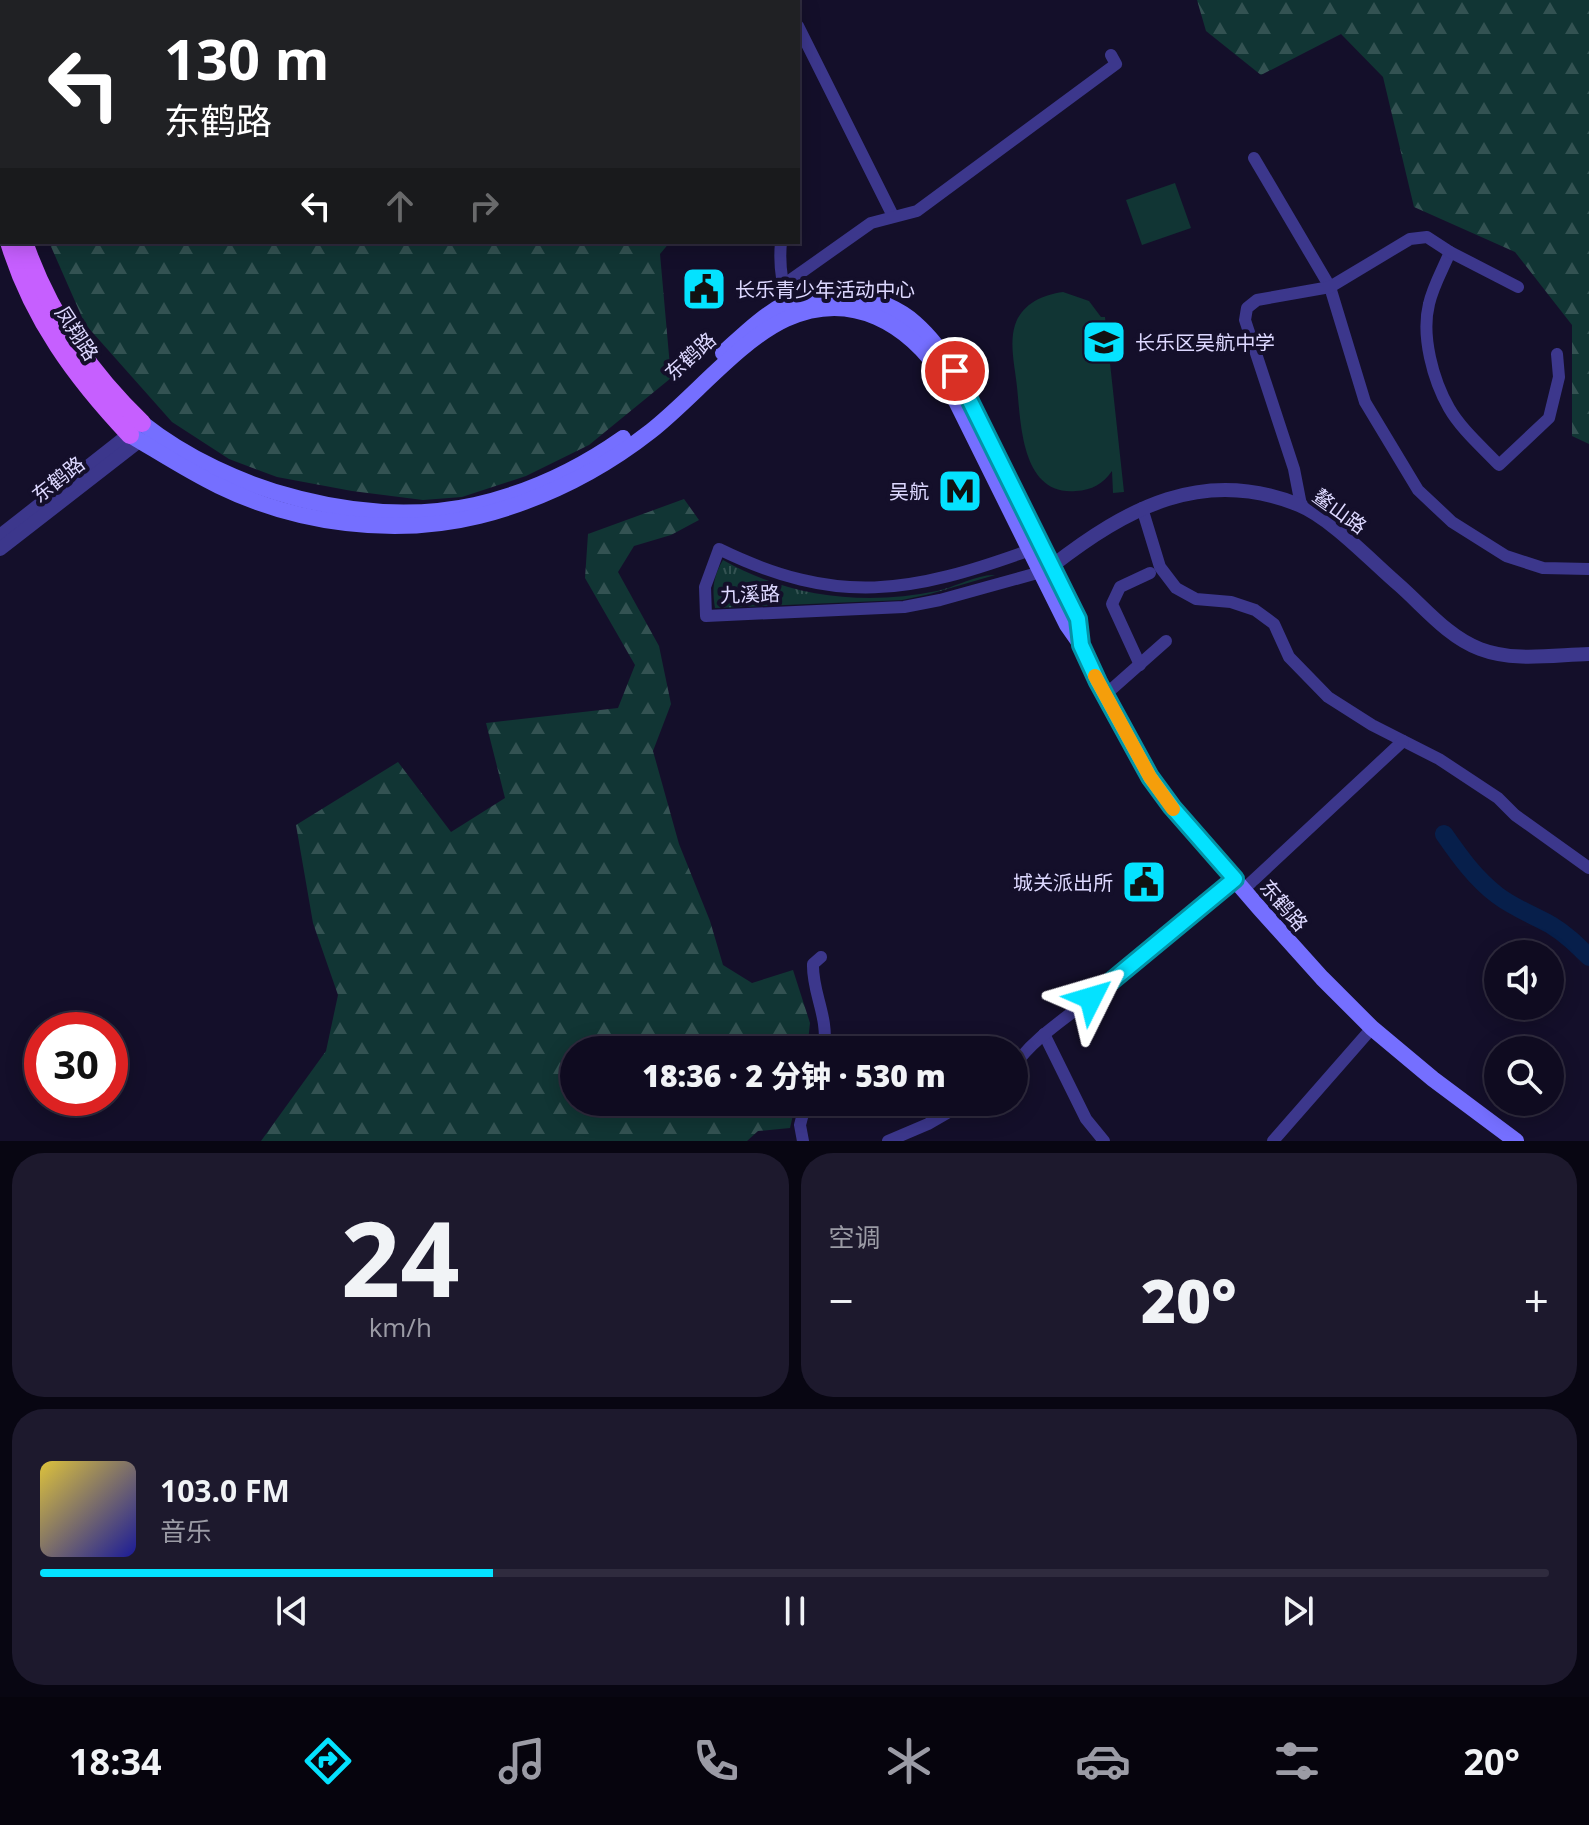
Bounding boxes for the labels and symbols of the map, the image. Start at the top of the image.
public building icon: 长乐青少年活动中心 [680,265,728,313]
place label: 长乐青少年活动中心 [735,276,915,303]
street label: 凤翔路 [49,300,105,366]
school or university icon: 长乐区吴航中学 [1080,318,1128,366]
street label: 东鹤路 [659,326,721,386]
place label: 长乐区吴航中学 [1135,329,1275,356]
pin [921,337,989,405]
street label: 东鹤路 [26,450,90,508]
metro station icon: 吴航 [936,467,984,515]
place label: 吴航 [889,478,929,505]
street label: 鳌山路 [1308,482,1372,540]
street label: 九溪路 [720,579,780,609]
public building icon: 城关派出所 [1120,858,1168,906]
place label: 城关派出所 [1013,869,1113,896]
street label: 东鹤路 [1254,874,1314,936]
position arrow [1049,956,1133,1040]
speed limit sign: 30 [24,1012,128,1116]

